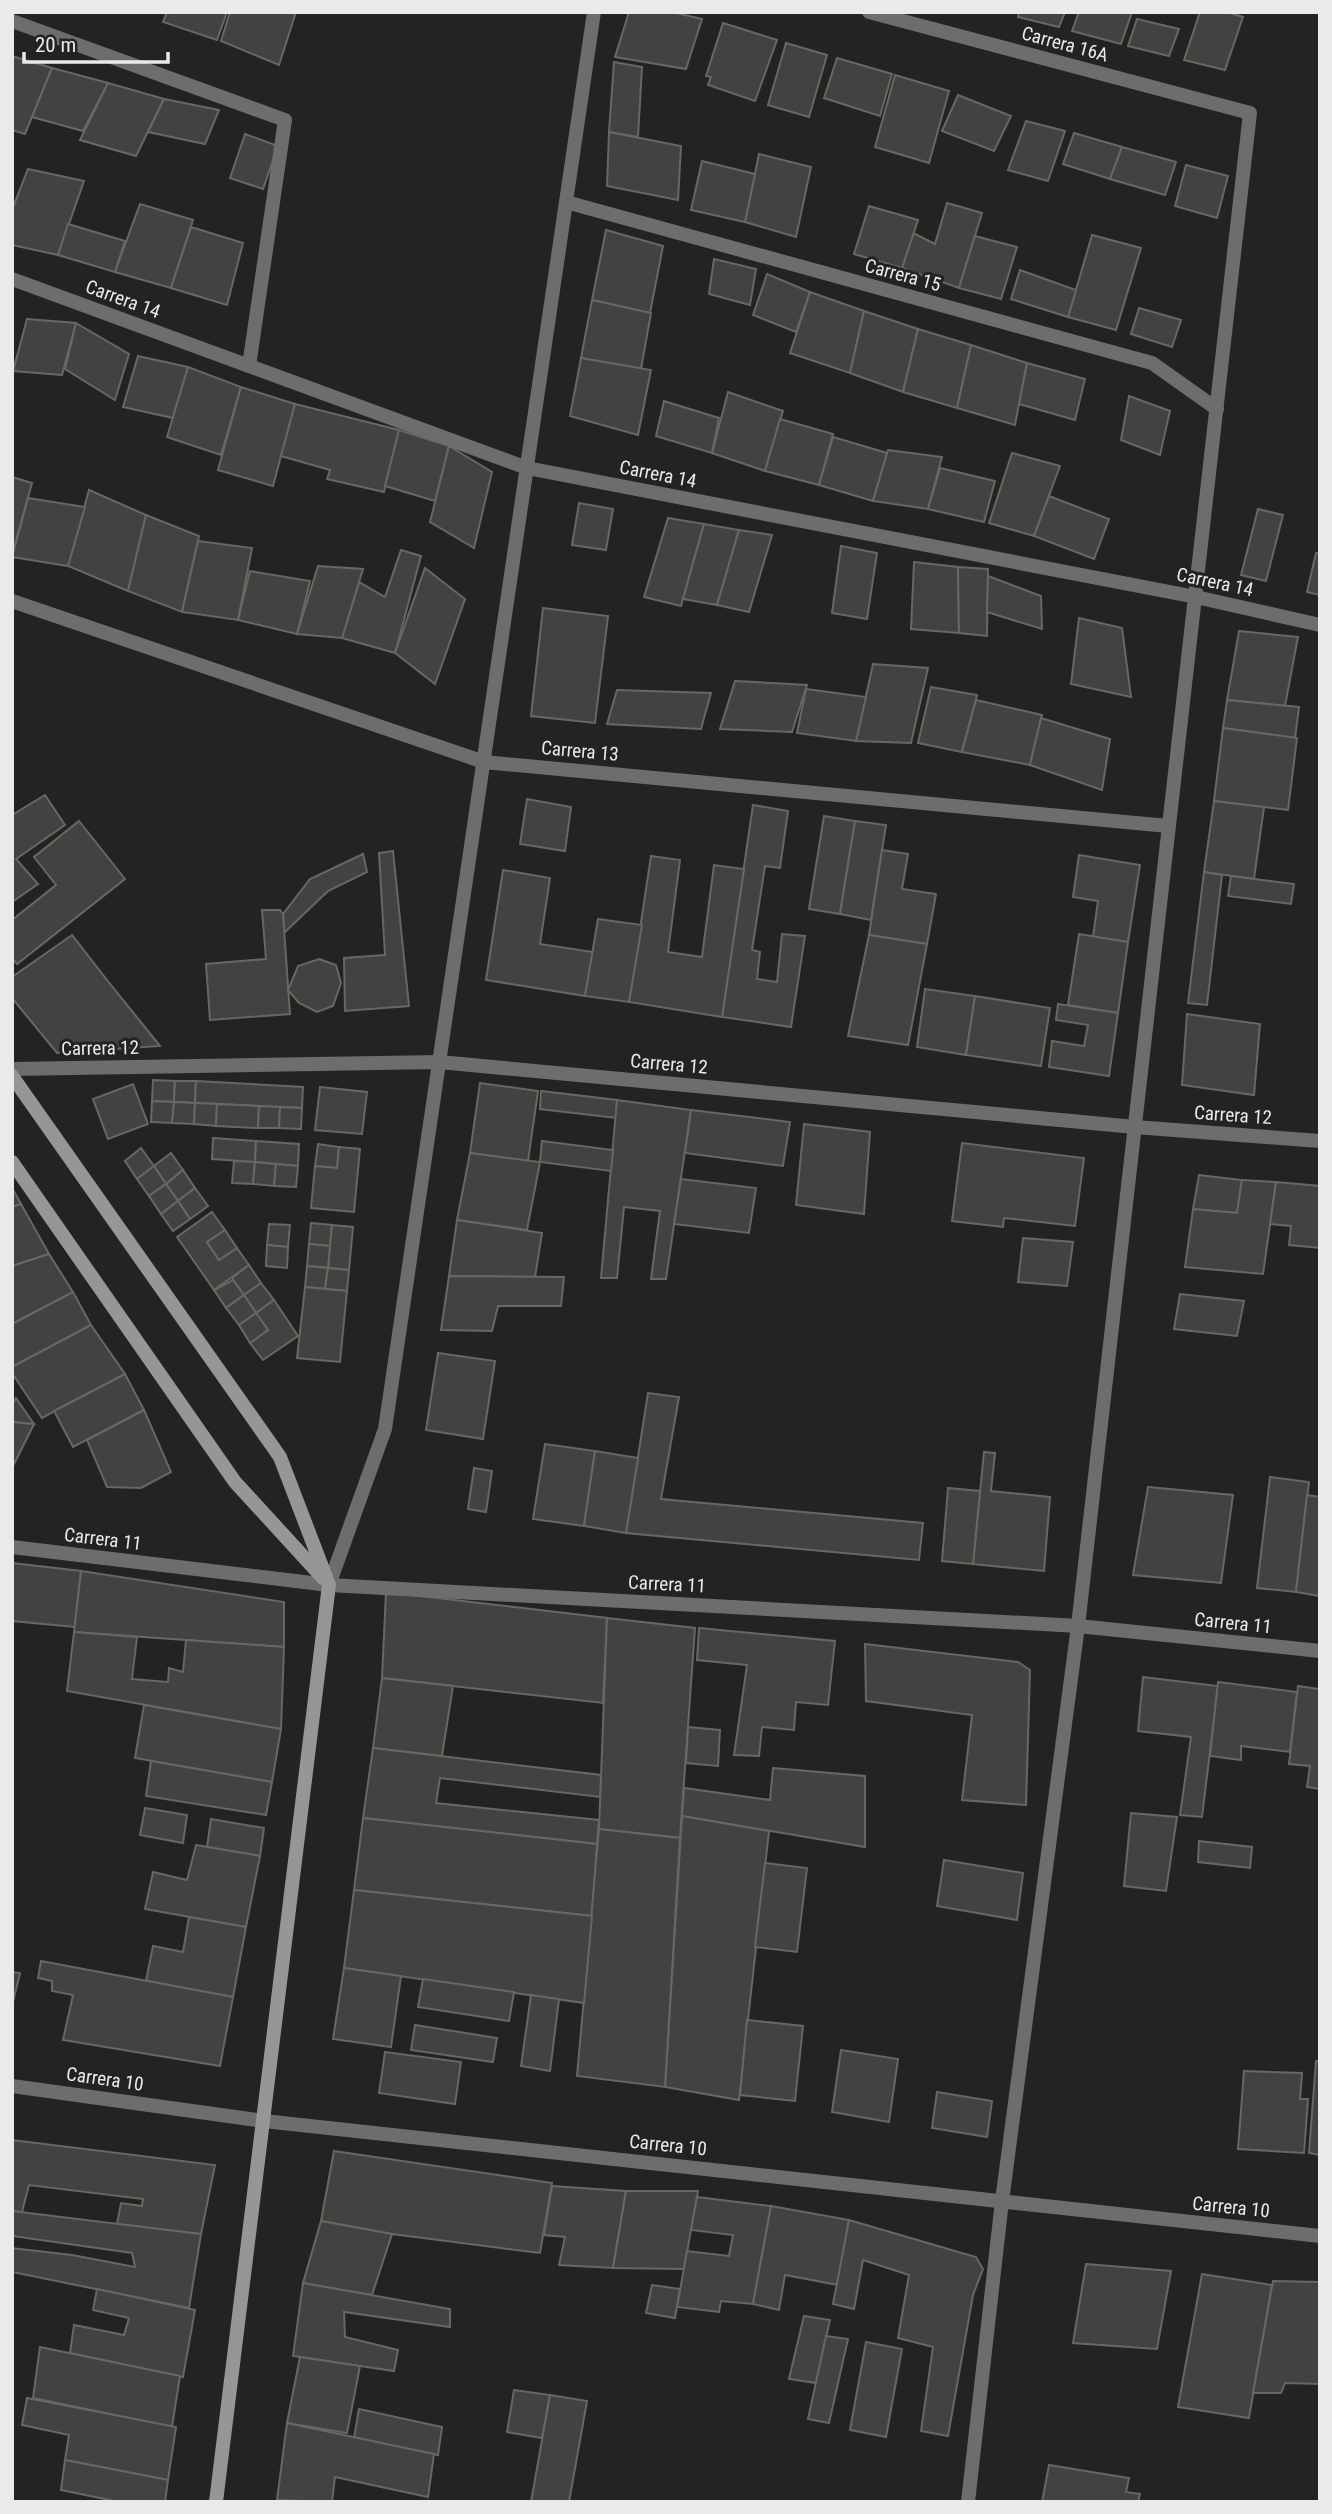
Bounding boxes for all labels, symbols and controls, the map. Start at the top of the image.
scale bar [24,21,168,65]
street label: Carrera 16A [1019,21,1111,67]
text: 20 m [35,33,76,57]
street label: Carrera 15 [862,254,944,296]
street label: Carrera 14 [82,275,164,323]
street label: Carrera 14 [618,455,698,493]
street label: Carrera 14 [1175,563,1255,601]
street label: Carrera 13 [540,736,620,766]
street label: Carrera 12 [61,1036,139,1060]
street label: Carrera 12 [629,1049,709,1079]
street label: Carrera 12 [1193,1101,1273,1129]
street label: Carrera 11 [63,1523,143,1555]
street label: Carrera 11 [628,1570,706,1598]
street label: Carrera 11 [1193,1607,1273,1639]
street label: Carrera 10 [65,2062,145,2096]
street label: Carrera 10 [628,2129,708,2161]
street label: Carrera 10 [1191,2191,1271,2223]

